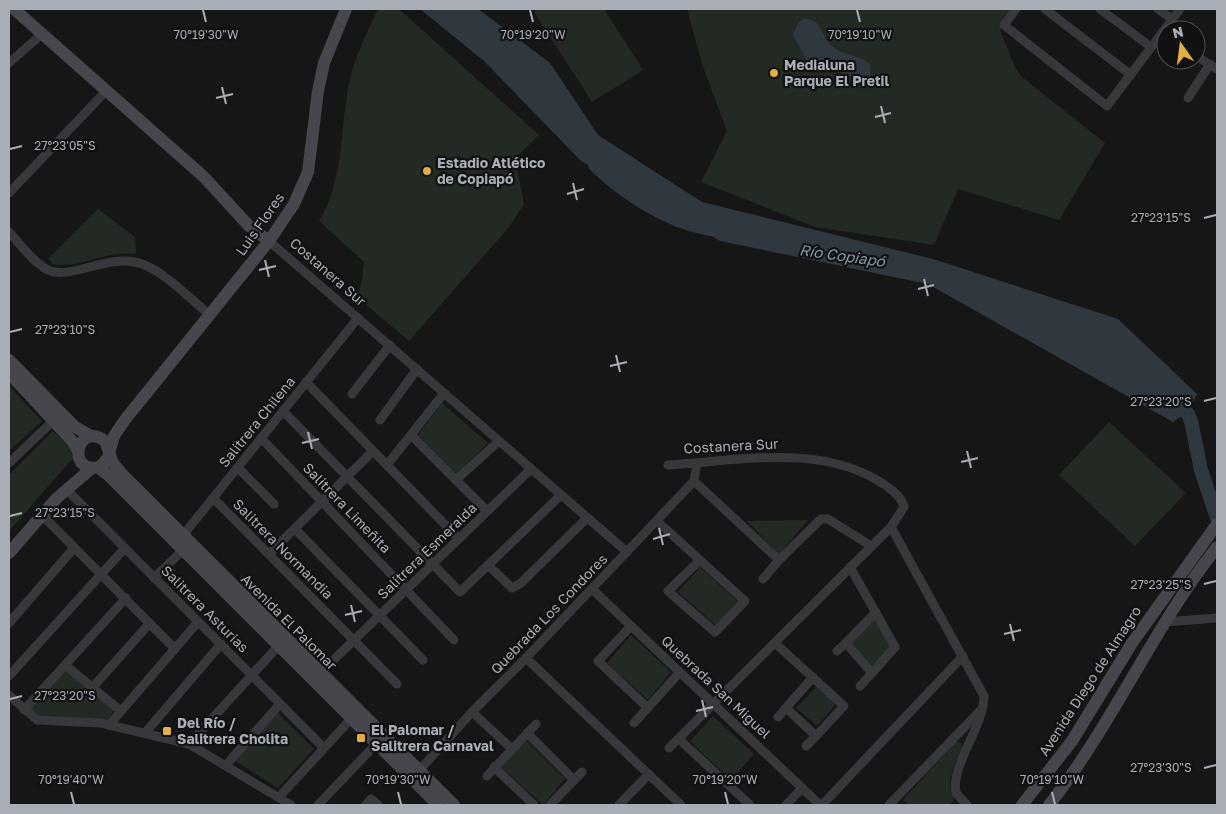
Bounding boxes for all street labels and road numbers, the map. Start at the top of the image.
street label: Luis Flores [232,189,287,258]
street label: Costanera Sur [287,234,370,310]
street label: Salitrera Chilena [215,373,298,470]
street label: Costanera Sur [683,434,779,456]
street label: Salitrera Limeñita [300,459,395,556]
street label: Salitrera Normandia [230,495,337,602]
street label: Salitrera Esmeralda [373,499,480,602]
street label: Quebrada Los Condores [487,550,610,677]
street label: Salitrera Asturias [158,562,252,656]
street label: Avenida El Palomar [238,570,341,673]
street label: Avenida Diego de Almagro [1035,603,1144,759]
street label: Quebrada San Miguel [658,632,775,742]

